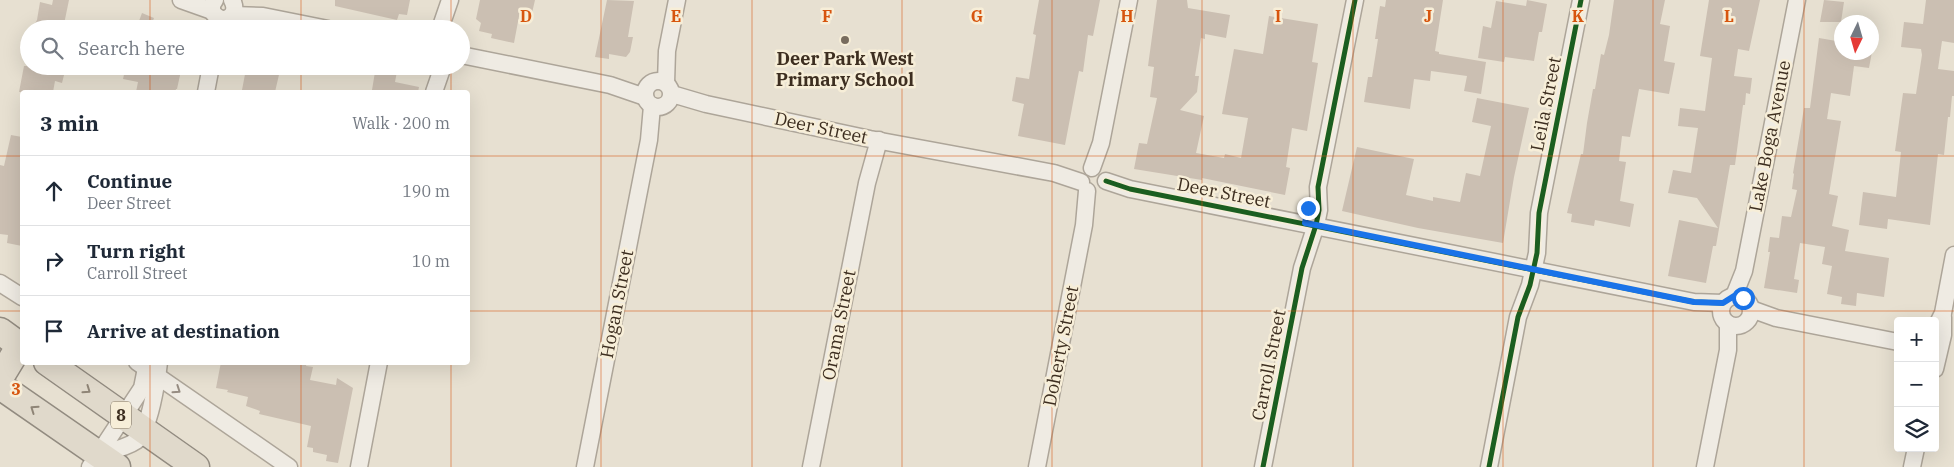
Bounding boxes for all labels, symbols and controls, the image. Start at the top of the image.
text: D [520,6,532,26]
text: E [671,6,681,26]
text: F [822,6,832,26]
text: G [971,6,983,26]
text: H [1121,6,1134,26]
text: I [1275,6,1281,26]
text: J [1424,6,1432,26]
text: K [1572,6,1585,26]
text: L [1724,6,1734,26]
north arrow [1834,15,1879,60]
search box [20,20,470,75]
icon: search [38,34,66,62]
marker: Deer Park West Primary School [839,34,851,46]
text: Search here [78,36,185,60]
place label: Deer Park West Primary School [776,47,914,91]
street label: Leila Street [1525,55,1566,153]
street label: Lake Boga Avenue [1744,58,1795,214]
street label: Deer Street [772,106,870,149]
text: 3 min [40,109,99,137]
text: Walk · 200 m [352,113,450,133]
text: Continue [87,169,172,193]
street label: Deer Street [1175,172,1273,213]
icon: ahead [40,177,68,205]
text: 190 m [402,181,450,201]
text: Deer Street [87,193,171,213]
route end [1297,197,1320,220]
text: Turn right [87,239,185,263]
icon: right [40,247,68,275]
street label: Hogan Street [595,248,638,360]
text: 10 m [412,251,450,271]
text: Carroll Street [87,263,187,283]
street label: Orama Street [816,268,861,382]
street label: Doherty Street [1038,284,1083,408]
route start [1732,287,1755,310]
street label: Carroll Street [1246,307,1291,423]
icon: arrive [40,317,68,345]
map controls [1894,317,1939,452]
button: + [1894,317,1939,362]
text: Arrive at destination [87,319,280,343]
button: − [1894,362,1939,407]
text: 3 [11,379,21,399]
one-way arrow [81,384,90,393]
one-way arrow [172,384,181,394]
road number: 8 [111,402,131,428]
one-way arrow [30,406,40,415]
button: layers [1894,407,1939,452]

